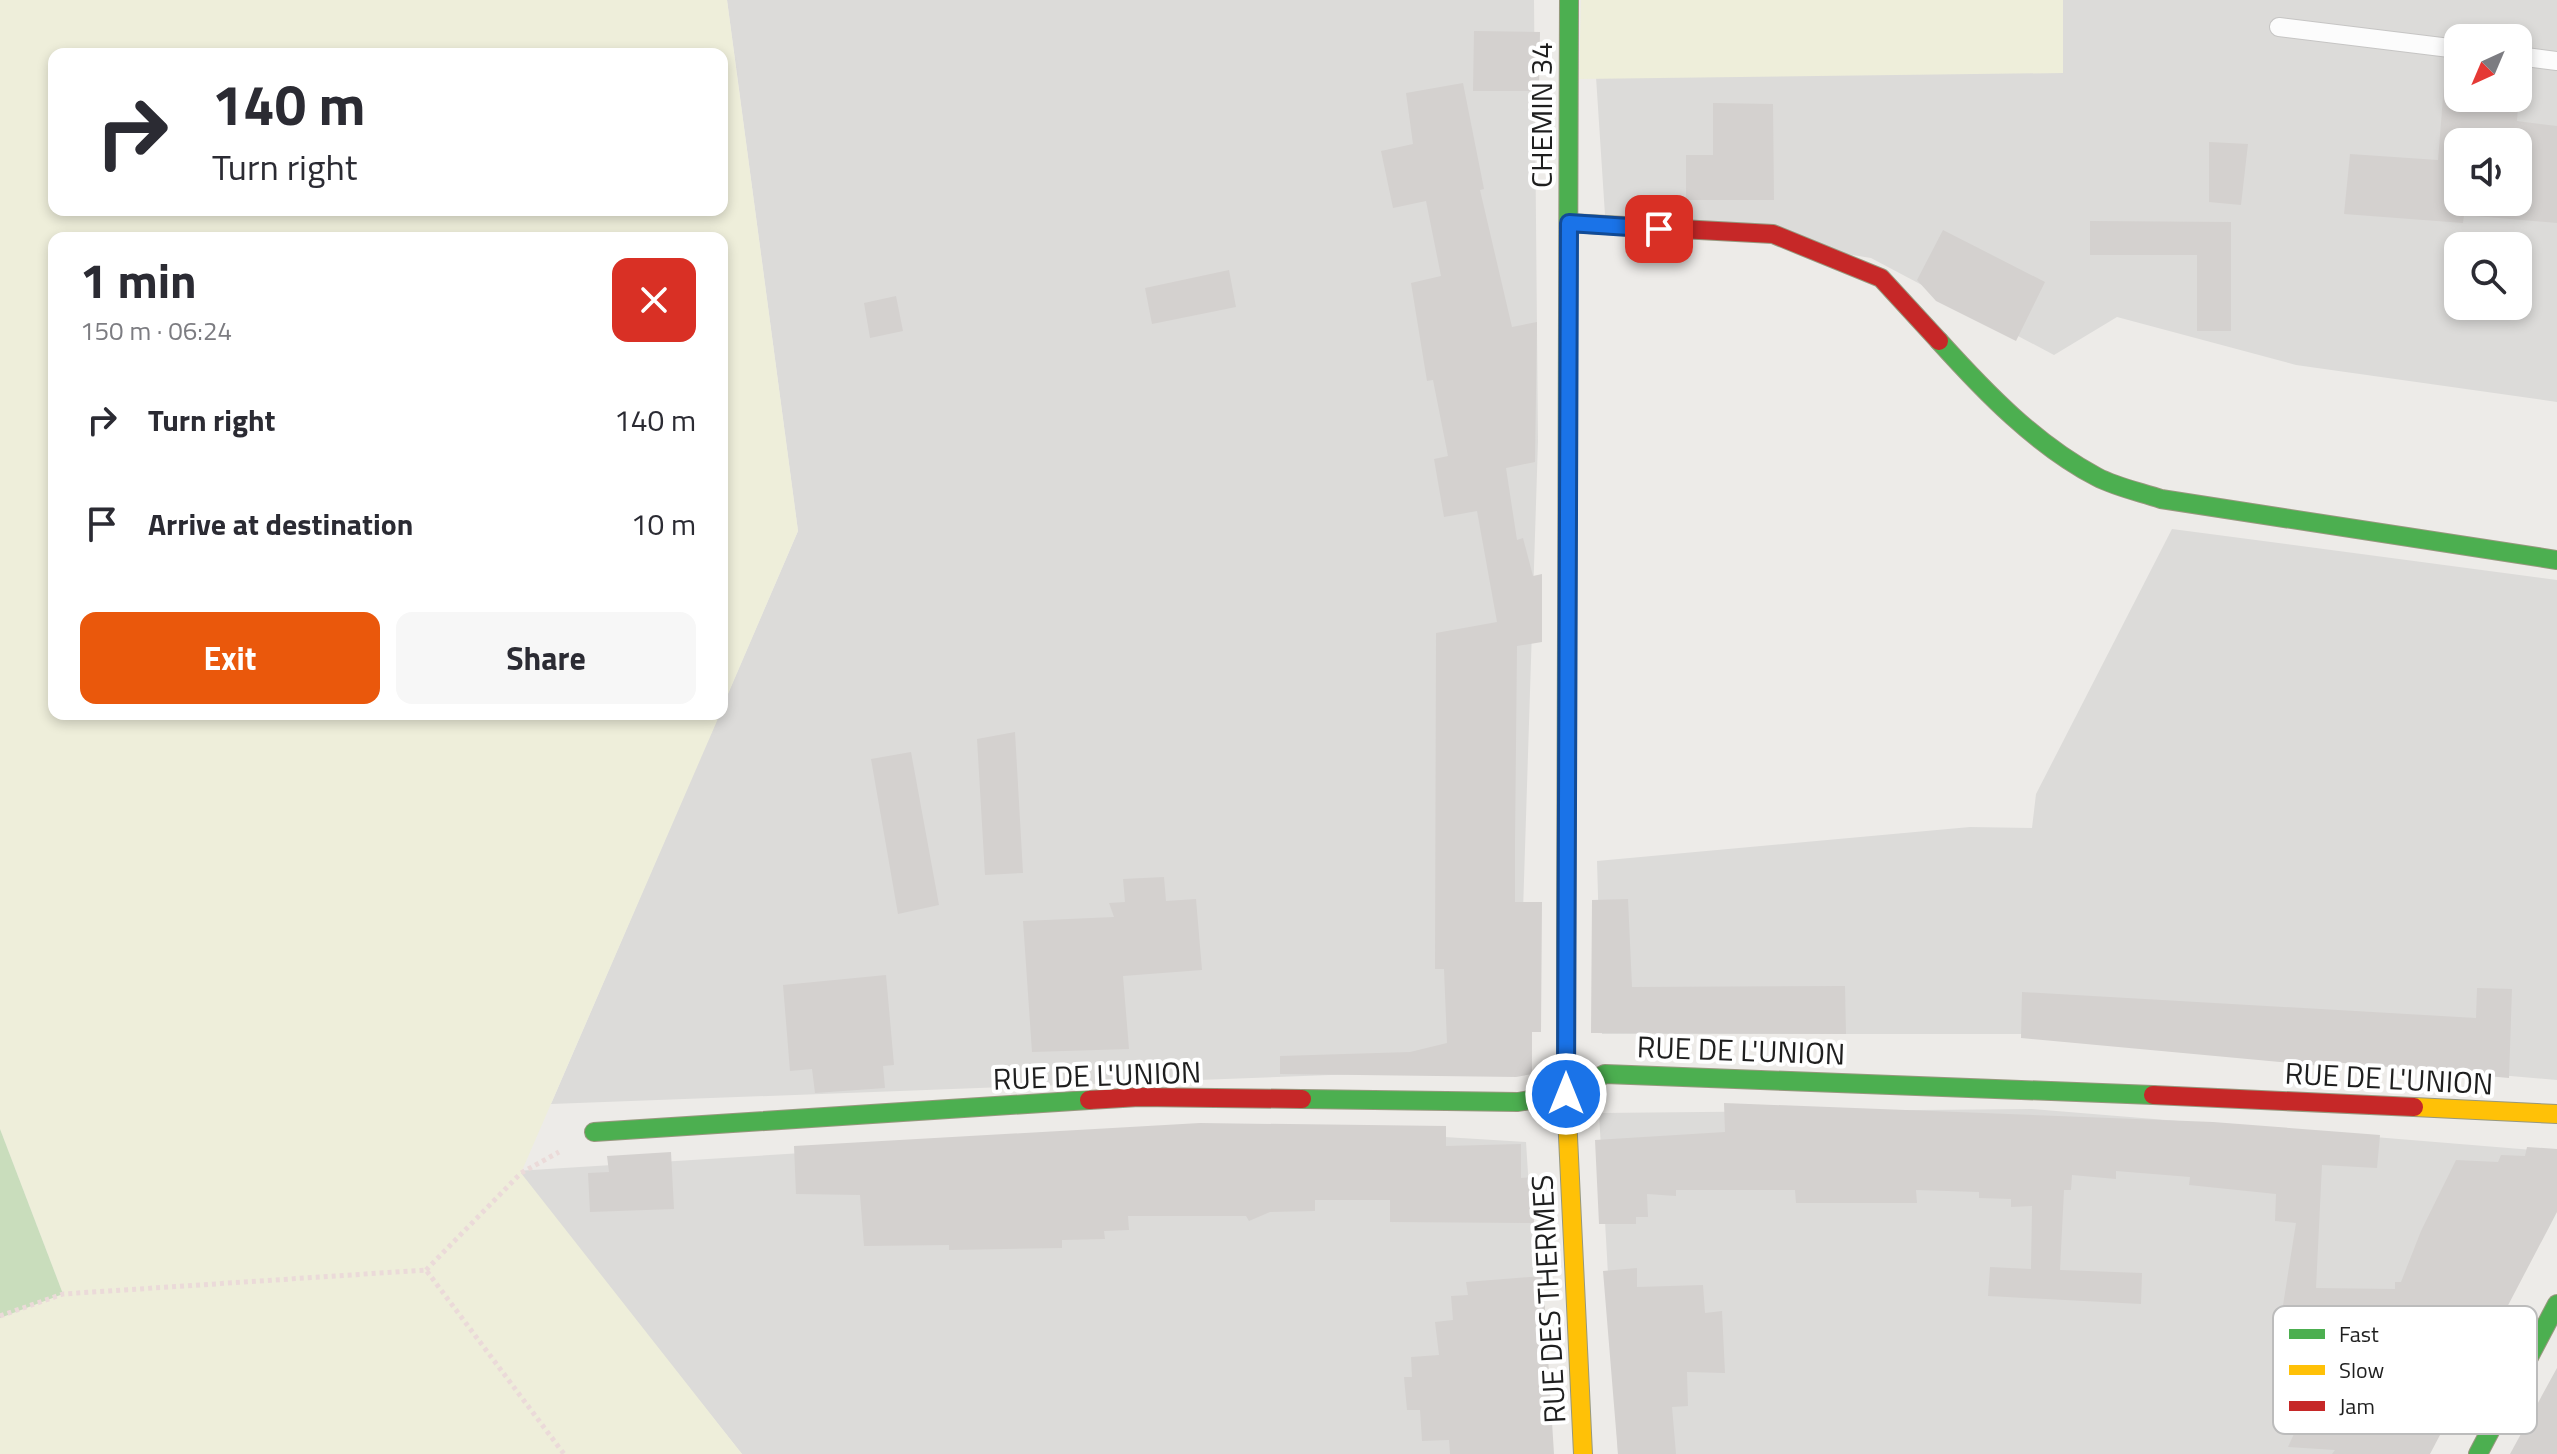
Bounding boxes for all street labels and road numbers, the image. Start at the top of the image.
street label: CHEMIN 34 [1518,42,1564,188]
street label: RUE DE L'UNION [1636,1023,1846,1077]
street label: RUE DE L'UNION [992,1048,1202,1102]
street label: RUE DE L'UNION [2284,1050,2494,1106]
street label: RUE DES THERMES [1519,1174,1577,1424]

